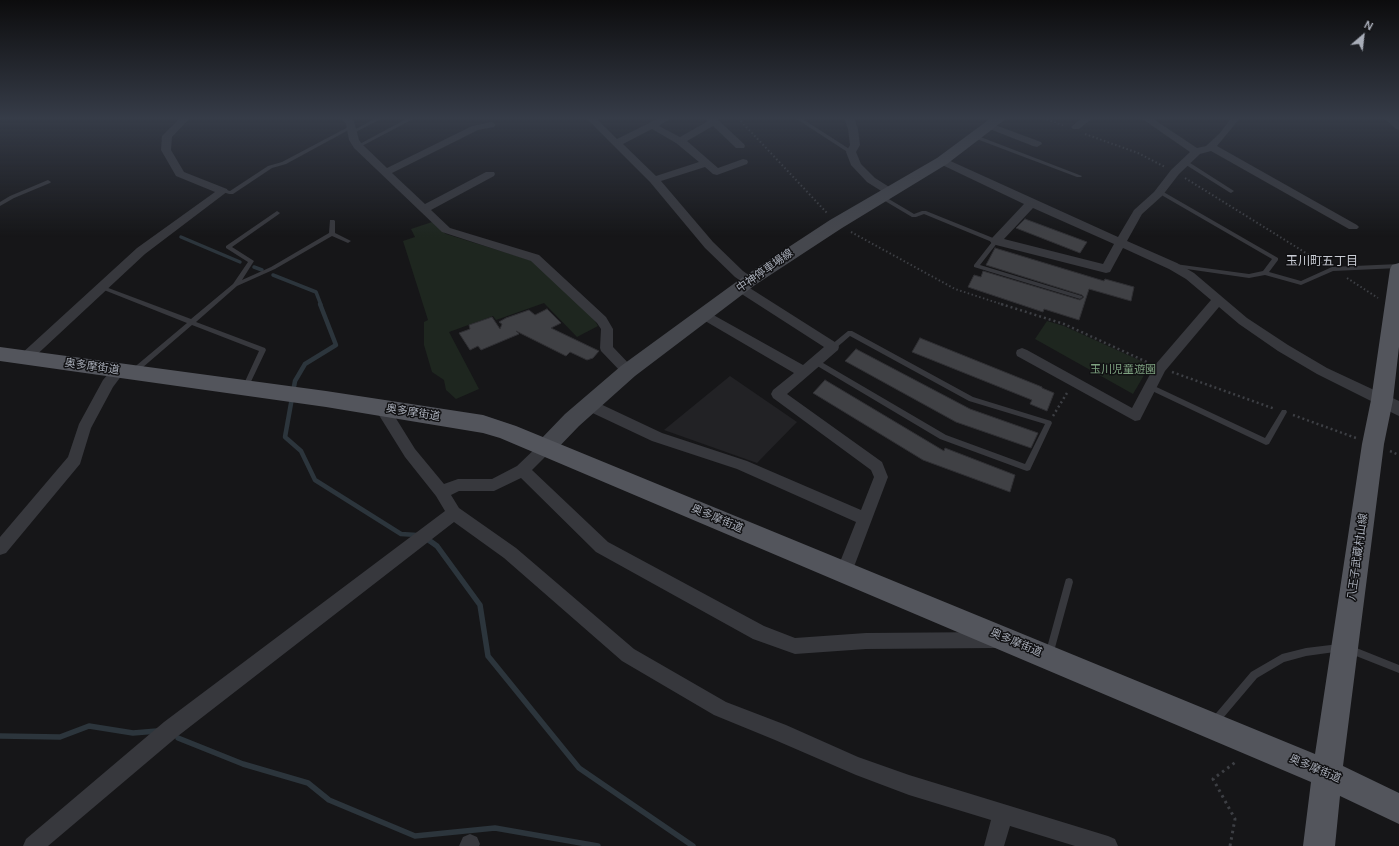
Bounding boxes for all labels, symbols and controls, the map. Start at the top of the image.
north arrow [1343,16,1383,56]
text: N [1362,17,1375,33]
street label: 中神停車場線 [734,247,796,295]
district label: 玉川町五丁目 [1286,255,1358,269]
street label: 奥多摩街道 [64,357,120,377]
park label: 玉川児童遊園 [1090,363,1156,377]
street label: 奥多摩街道 [385,402,441,424]
street label: 奥多摩街道 [689,502,745,536]
street label: 八王子武蔵村山線 [1345,513,1371,601]
street label: 奥多摩街道 [988,626,1044,660]
street label: 奥多摩街道 [1287,752,1343,786]

